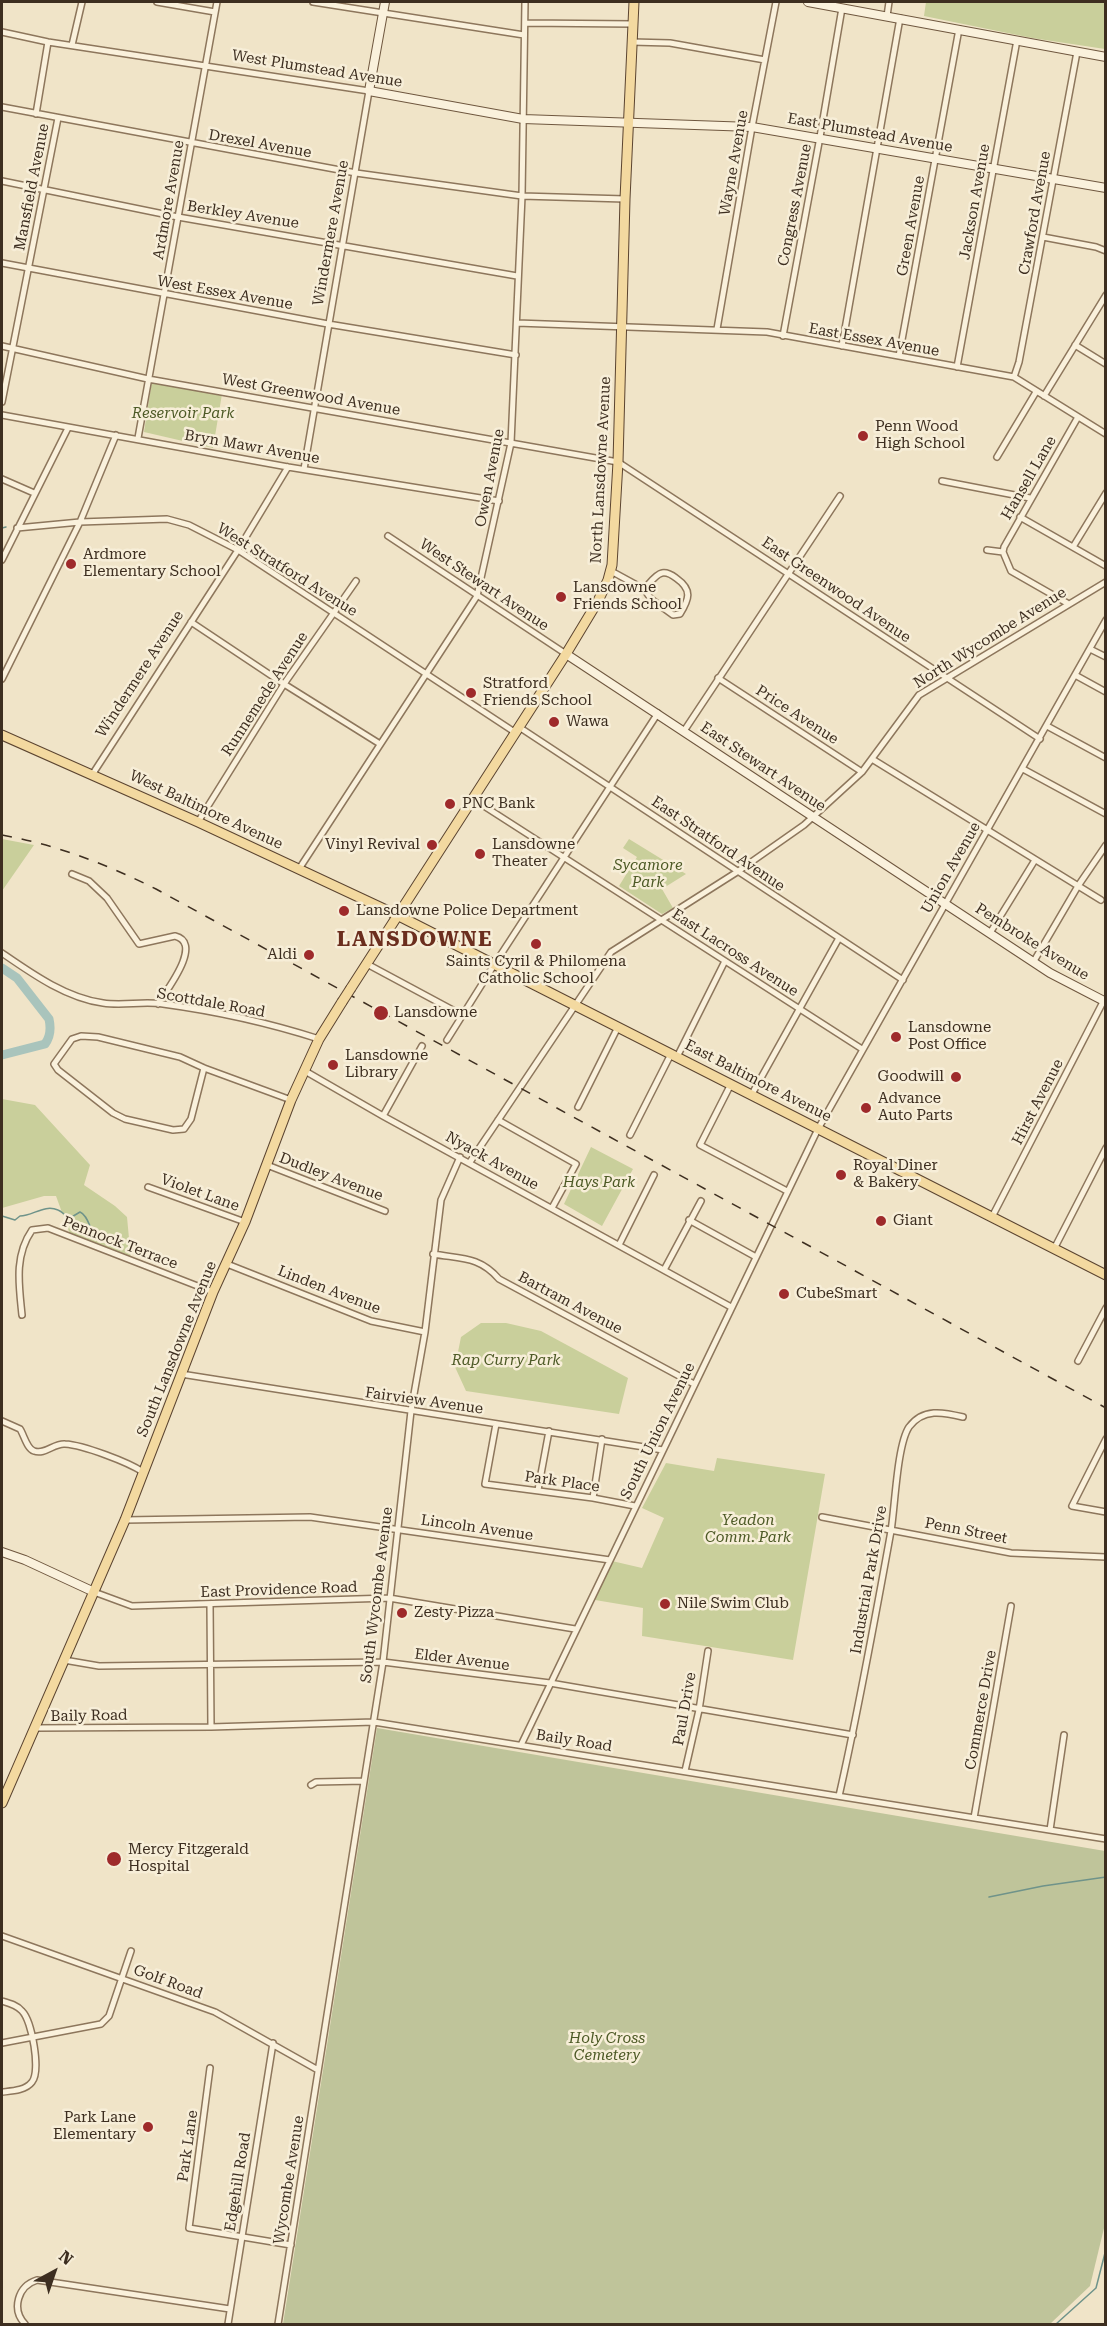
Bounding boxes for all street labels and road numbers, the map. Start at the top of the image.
street label: West Plumstead Avenue [230,47,404,91]
street label: Wayne Avenue [716,109,752,217]
street label: East Plumstead Avenue [786,110,954,156]
street label: Mansfield Avenue [11,122,53,252]
street label: Drexel Avenue [207,126,313,162]
street label: Ardmore Avenue [150,139,188,261]
street label: Congress Avenue [774,142,816,268]
street label: Jackson Avenue [956,143,994,261]
street label: Crawford Avenue [1015,150,1055,276]
street label: Windermere Avenue [309,159,353,307]
street label: Green Avenue [893,174,929,278]
street label: Berkley Avenue [186,197,300,233]
street label: West Essex Avenue [156,272,294,314]
street label: East Essex Avenue [807,320,941,360]
street label: West Greenwood Avenue [220,370,402,420]
street label: North Lansdowne Avenue [587,376,615,564]
street label: Bryn Mawr Avenue [183,426,321,468]
street label: Owen Avenue [472,427,508,529]
street label: Hansell Lane [998,433,1060,523]
street label: West Stratford Avenue [214,519,360,621]
street label: East Greenwood Avenue [758,533,914,647]
street label: West Stewart Avenue [416,535,552,635]
street label: North Wycombe Avenue [910,584,1070,692]
street label: Windermere Avenue [92,607,188,741]
street label: Runnemede Avenue [218,629,312,759]
street label: Price Avenue [752,682,842,748]
street label: East Stewart Avenue [697,718,829,816]
street label: West Baltimore Avenue [126,767,286,853]
street label: East Stratford Avenue [648,793,788,895]
street label: Union Avenue [918,819,984,917]
street label: Pembroke Avenue [972,900,1092,984]
street label: East Lacross Avenue [668,905,802,1001]
street label: Scottdale Road [155,985,267,1021]
street label: East Baltimore Avenue [682,1036,834,1126]
street label: Hirst Avenue [1009,1056,1067,1148]
street label: Nyack Avenue [442,1128,542,1194]
street label: Dudley Avenue [277,1149,385,1205]
street label: Violet Lane [158,1170,242,1216]
street label: Pennock Terrace [60,1213,180,1273]
street label: South Lansdowne Avenue [133,1259,221,1439]
street label: Linden Avenue [275,1262,383,1318]
street label: Bartram Avenue [515,1268,625,1338]
street label: South Union Avenue [617,1360,699,1502]
street label: Fairview Avenue [364,1384,484,1418]
street label: Park Place [523,1468,601,1496]
street label: Industrial Park Drive [847,1504,891,1656]
street label: South Wycombe Avenue [357,1506,397,1684]
street label: Lincoln Avenue [420,1511,534,1545]
street label: Penn Street [923,1514,1009,1548]
street label: East Providence Road [200,1578,358,1602]
street label: Elder Avenue [413,1645,511,1675]
street label: Commerce Drive [962,1649,1000,1771]
street label: Paul Drive [670,1671,700,1747]
street label: Baily Road [50,1706,128,1726]
street label: Baily Road [535,1726,613,1756]
street label: Golf Road [131,1961,205,2003]
street label: Park Lane [174,2109,202,2183]
street label: Wycombe Avenue [270,2114,308,2246]
street label: Edgehill Road [221,2131,255,2233]

